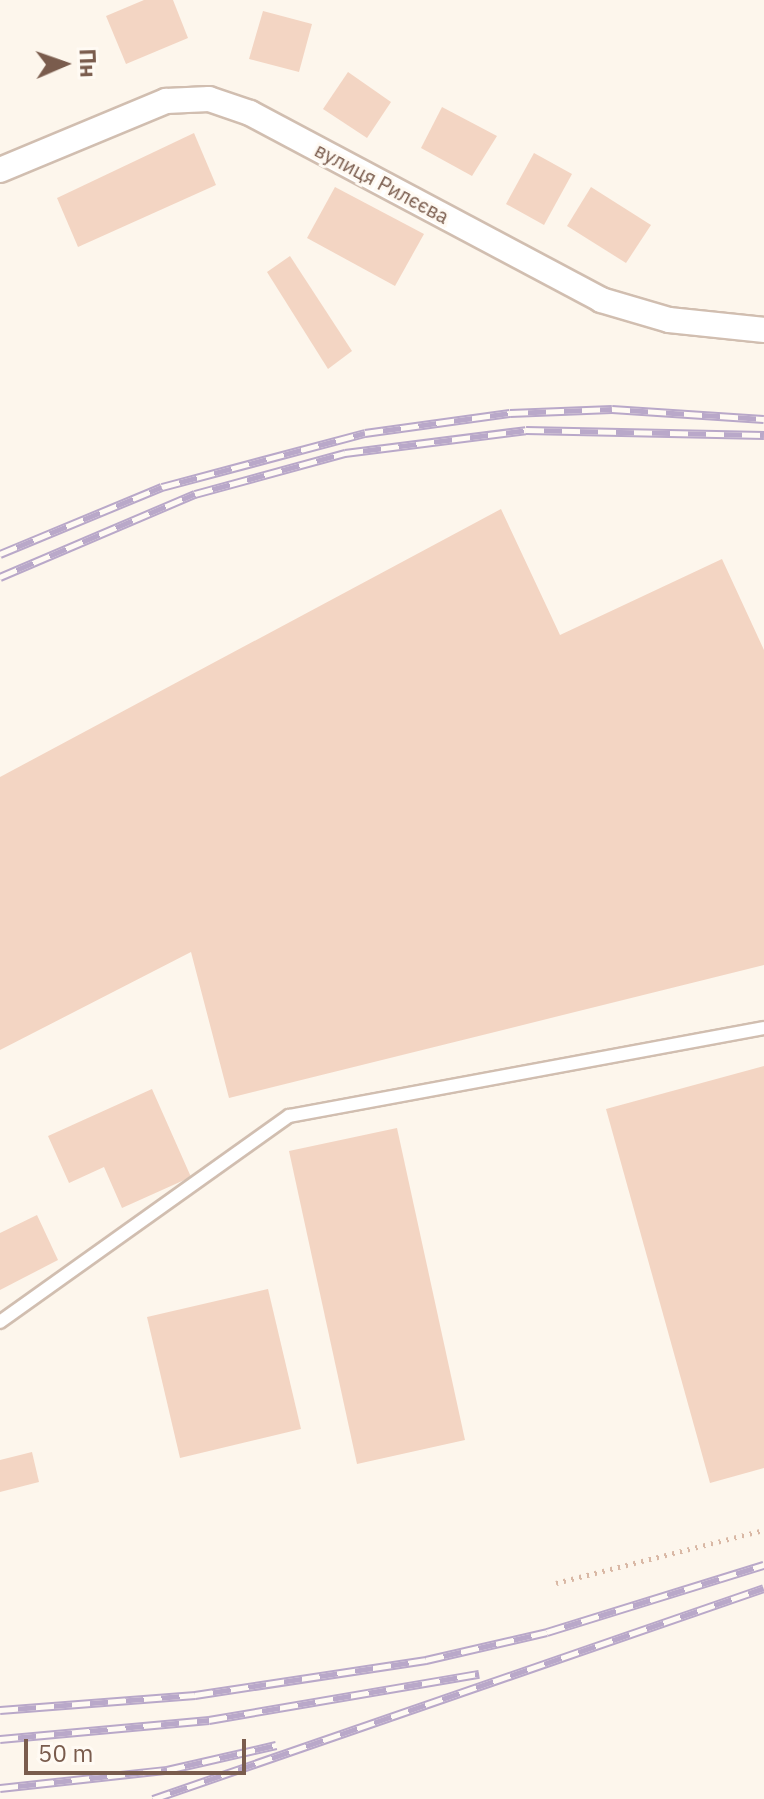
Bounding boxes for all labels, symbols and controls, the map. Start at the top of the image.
north arrow [24,24,104,104]
text: Пн [73,48,103,78]
street label: вулиця Рилєєва [311,138,453,228]
scale bar [28,1723,250,1773]
text: 50 m [38,1737,93,1769]

